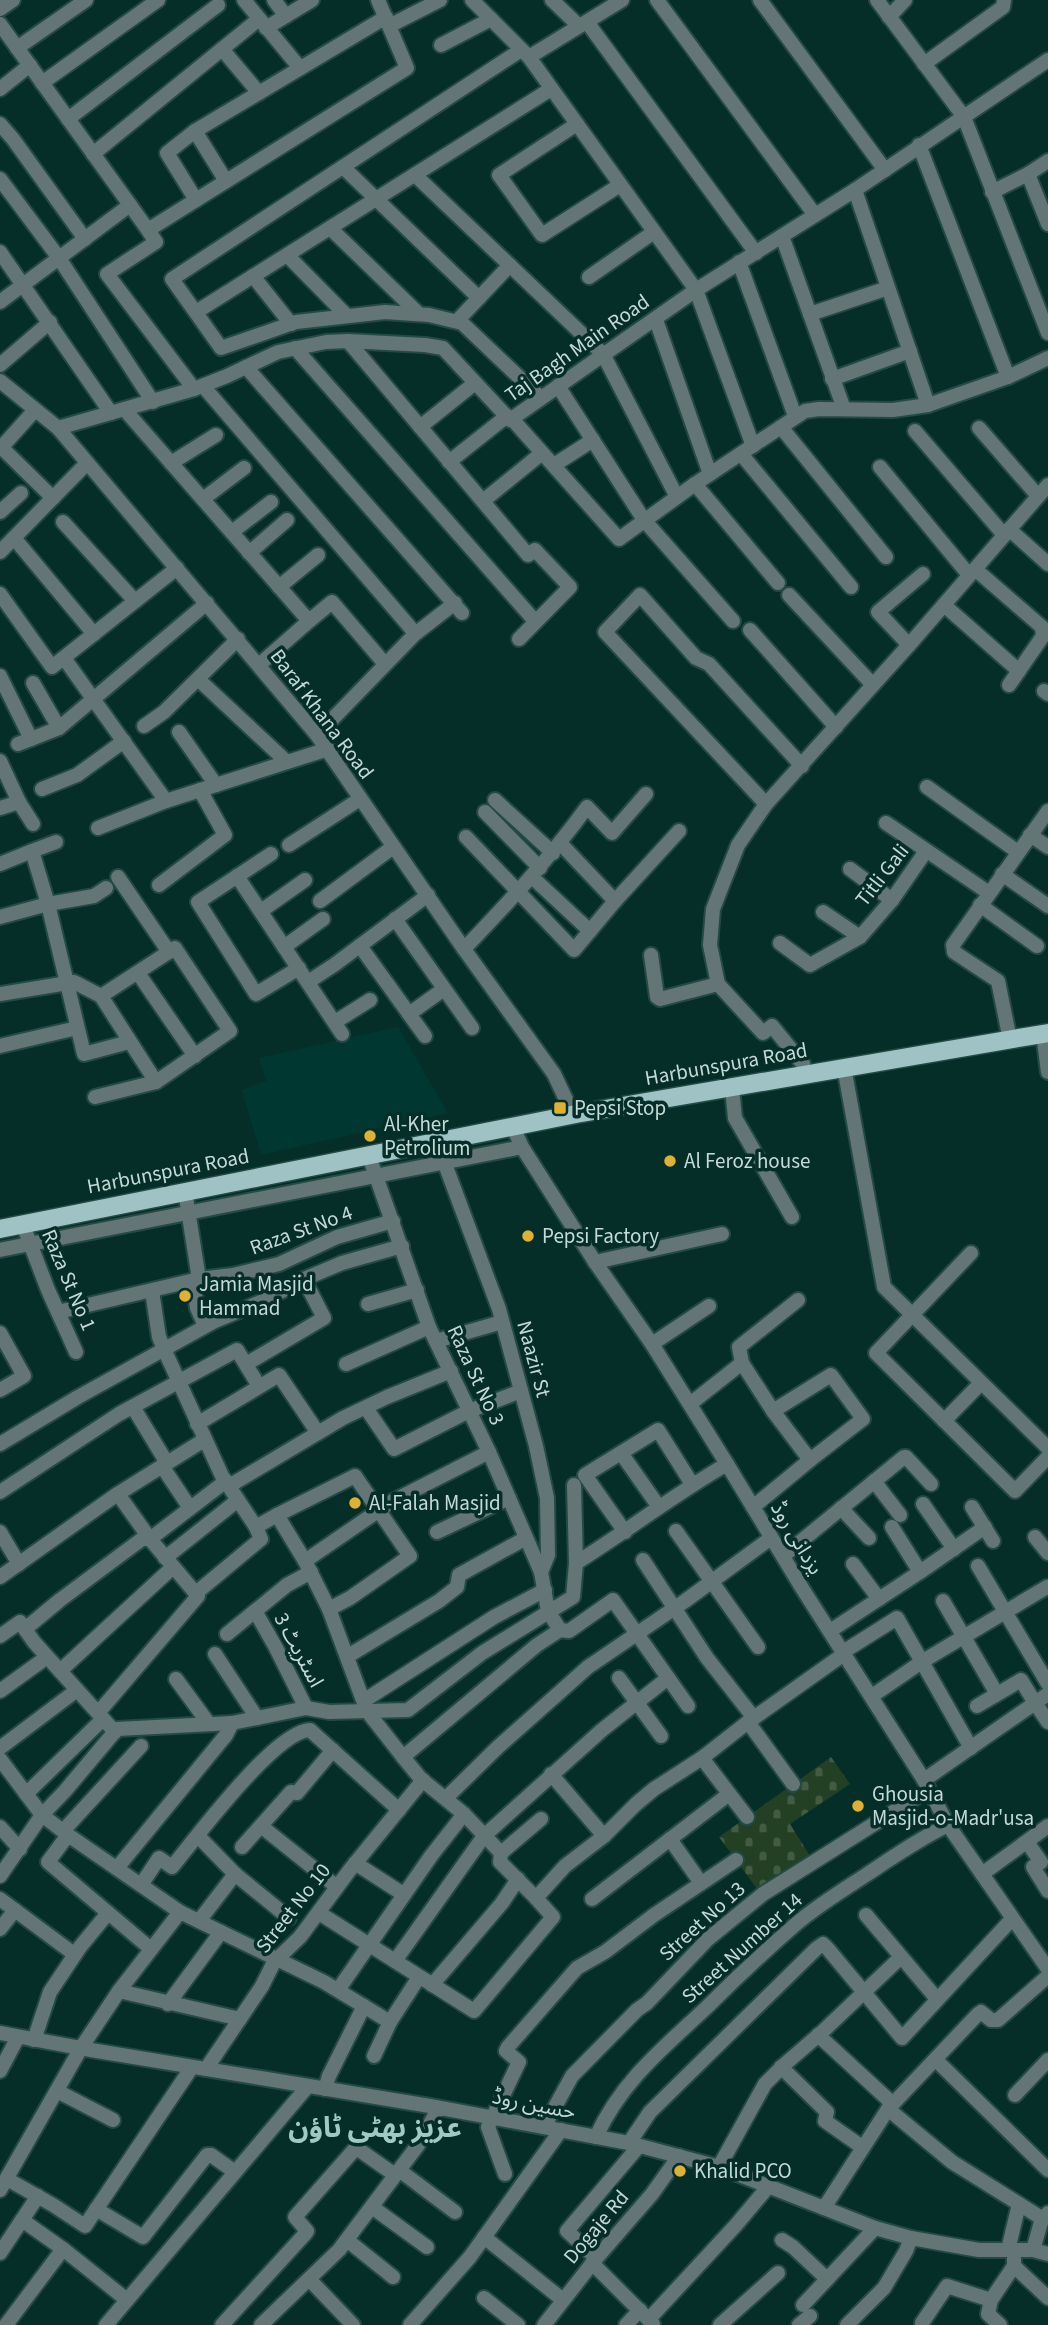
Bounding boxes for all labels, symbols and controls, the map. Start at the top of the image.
street label: Taj Bagh Main Road [499,287,655,409]
street label: Baraf Khana Road [263,643,381,785]
street label: Titli Gali [848,837,916,913]
street label: Harbunspura Road [642,1035,810,1093]
place label: Pepsi Stop [574,1093,666,1123]
marker: Pepsi Stop [552,1100,568,1116]
place label: Al-Kher Petrolium [384,1109,471,1163]
marker: Al-Kher Petrolium [362,1128,378,1144]
street label: Harbunspura Road [84,1141,252,1201]
place label: Al Feroz house [684,1146,810,1176]
marker: Al Feroz house [662,1153,678,1169]
street label: Raza St No 4 [245,1198,357,1262]
place label: Pepsi Factory [542,1221,659,1251]
street label: Raza St No 1 [34,1225,104,1335]
marker: Pepsi Factory [520,1228,536,1244]
place label: Jamia Masjid Hammad [199,1269,314,1323]
marker: Jamia Masjid Hammad [177,1288,193,1304]
street label: Naazir St [509,1317,559,1401]
street label: Raza St No 3 [440,1320,512,1430]
place label: Al-Falah Masjid [369,1488,501,1518]
marker: Al-Falah Masjid [347,1495,363,1511]
street label: یزدانی روڈ [763,1495,831,1581]
street label: اسٹریٹ 3 [267,1607,331,1693]
place label: Ghousia Masjid-o-Madr'usa [872,1779,1034,1833]
marker: Ghousia Masjid-o-Madr'usa [850,1798,866,1814]
street label: Street No 10 [248,1857,338,1959]
street label: Street No 13 [652,1874,752,1968]
street label: Street Number 14 [675,1885,809,2011]
street label: حسین روڈ [490,2081,578,2127]
district label: عزیز بھٹی ٹاؤن [288,2108,462,2148]
place label: Khalid PCO [694,2156,792,2186]
marker: Khalid PCO [672,2163,688,2179]
street label: Dogaje Rd [556,2184,636,2270]

